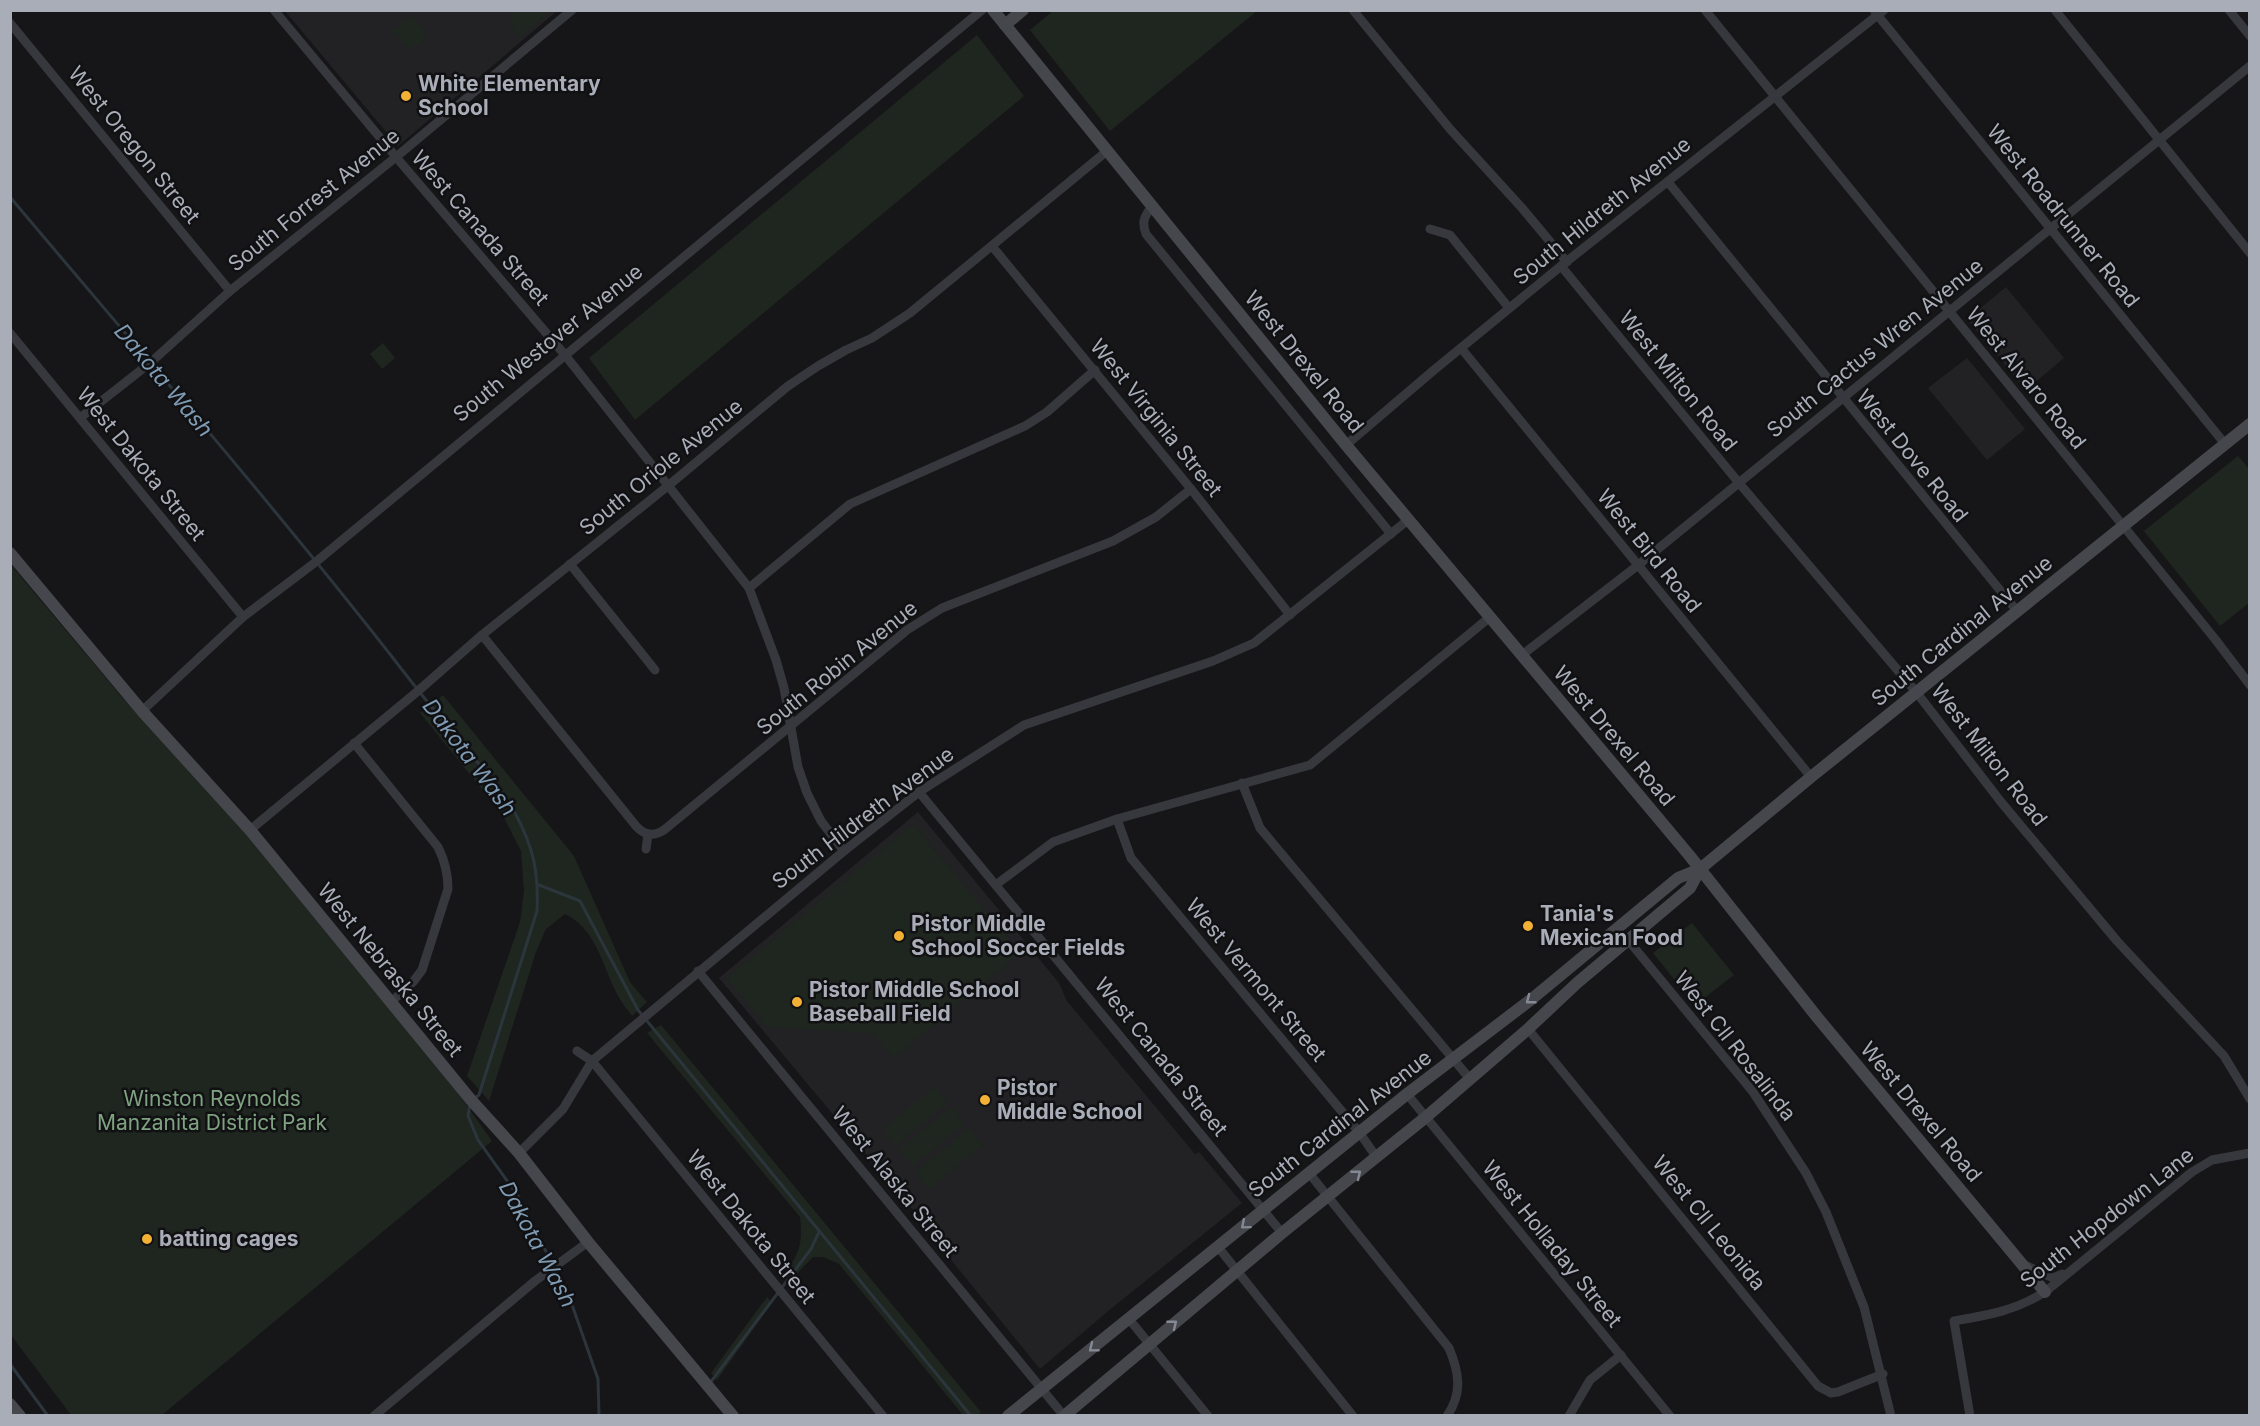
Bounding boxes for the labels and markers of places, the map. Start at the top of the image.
place label: White Elementary School [418,71,601,120]
marker: White Elementary School [399,89,413,103]
place label: Tania's Mexican Food [1540,901,1683,950]
place label: Pistor Middle School Soccer Fields [911,911,1125,960]
marker: Tania's Mexican Food [1521,919,1535,933]
marker: Pistor Middle School Soccer Fields [892,929,906,943]
place label: Pistor Middle School Baseball Field [809,977,1019,1026]
marker: Pistor Middle School Baseball Field [790,995,804,1009]
place label: Pistor Middle School [997,1075,1143,1124]
marker: Pistor Middle School [978,1093,992,1107]
place label: batting cages [159,1226,299,1251]
marker: batting cages [140,1232,154,1246]

